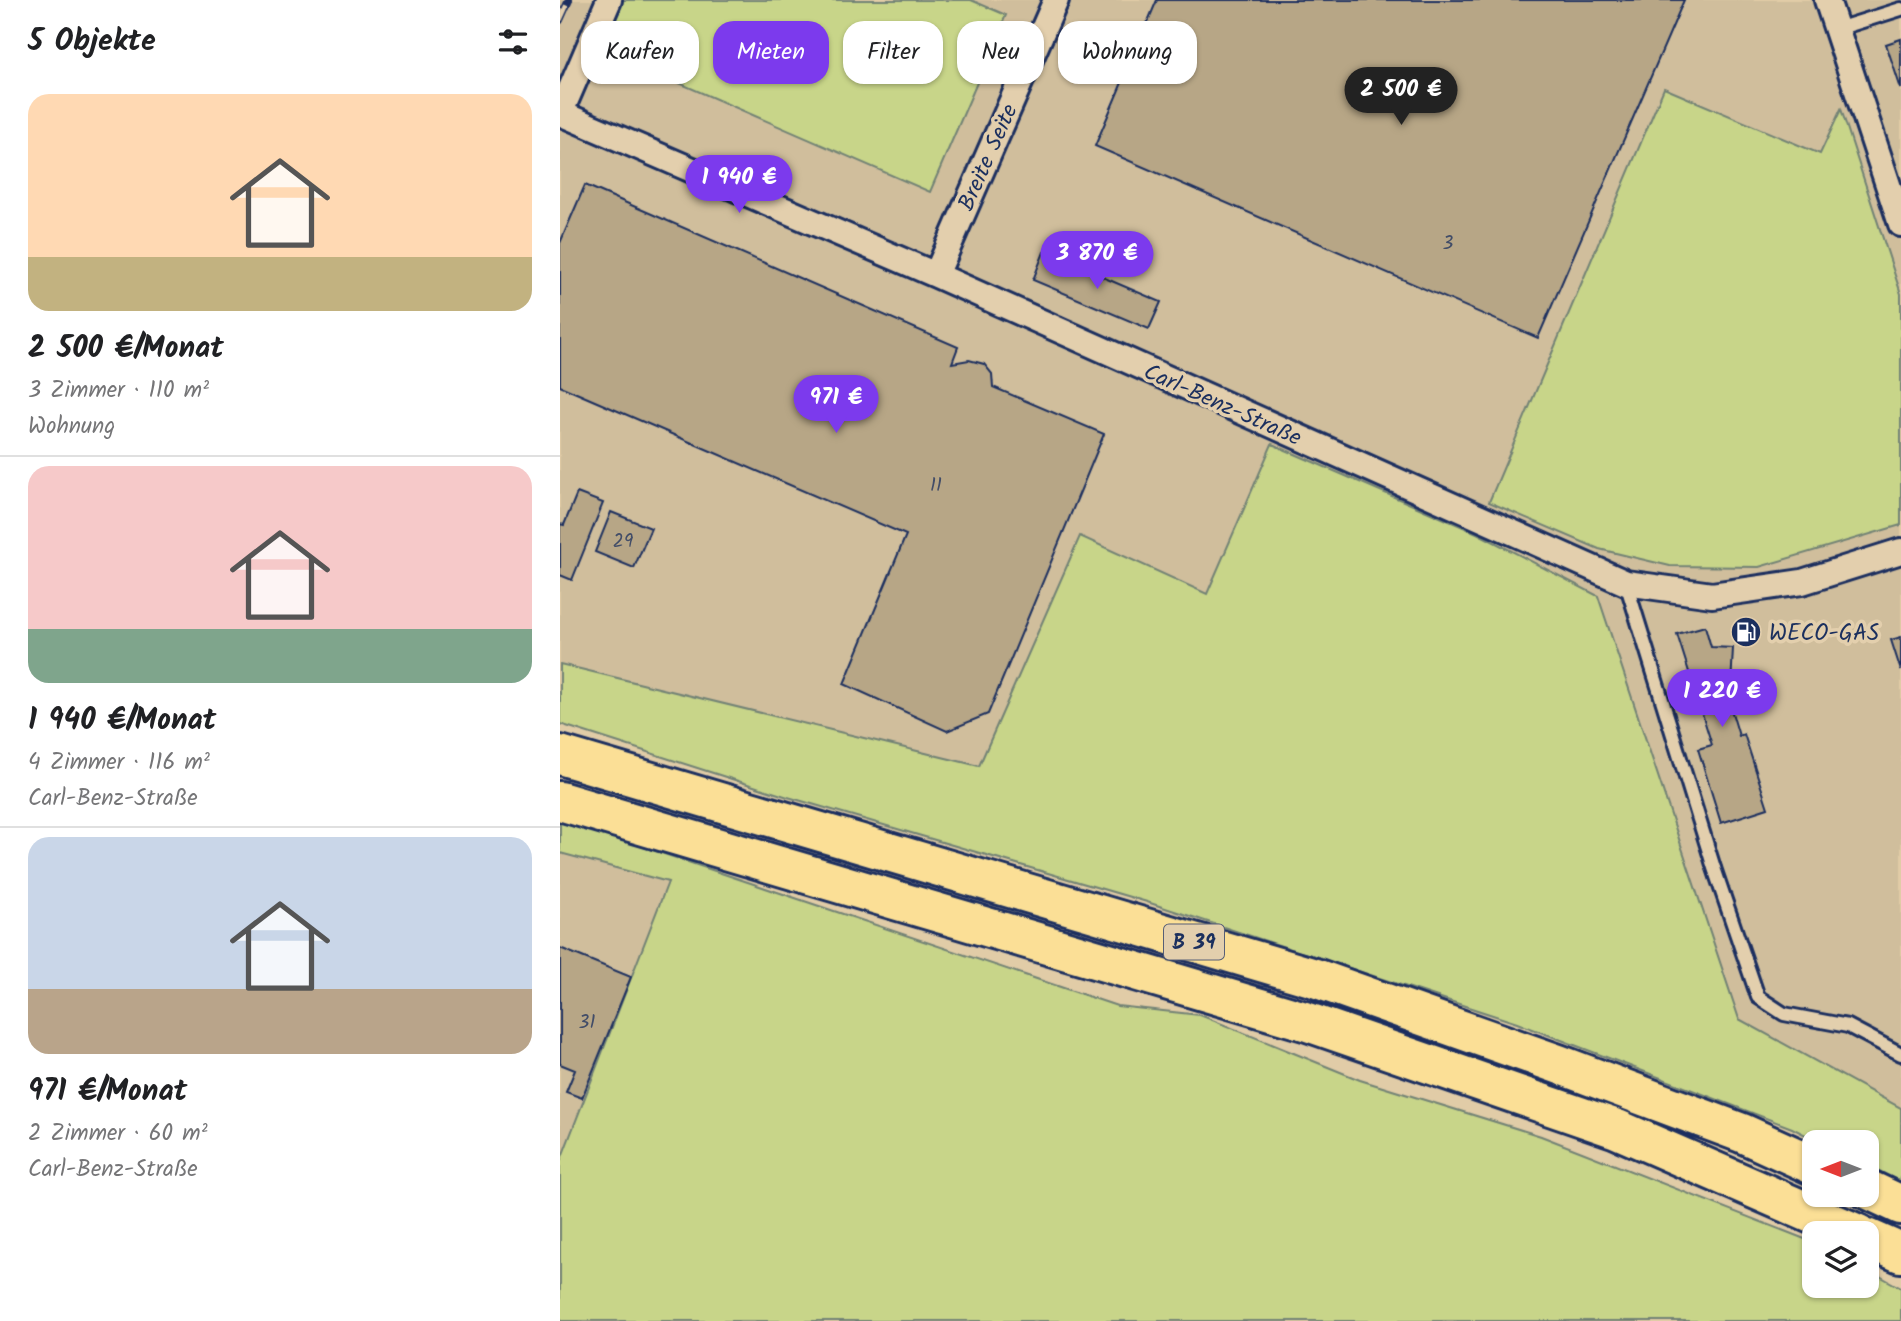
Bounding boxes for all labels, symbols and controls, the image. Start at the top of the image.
text: 5 Objekte [28,18,156,66]
chip: Kaufen [581,21,699,84]
chip: Mieten [713,21,829,84]
chip: Filter [843,21,943,84]
chip: Neu [957,21,1044,84]
chip: Wohnung [1058,21,1197,84]
icon: filters [494,23,532,61]
pin: 2 500 € [1336,68,1466,127]
text: 2 500 € [1361,72,1441,108]
street label: Breite Seite [949,98,1028,217]
icon: home [217,140,343,266]
pin: 1 940 € [674,156,804,215]
text: 1 940 € [701,160,777,196]
house number: 3 [1443,229,1454,259]
pin: 3 870 € [1032,232,1162,291]
text: 3 870 € [1056,236,1138,272]
text: 2 500 €/Monat [28,325,224,373]
street label: Carl-Benz-Straße [1137,355,1307,457]
text: 3 Zimmer · 110 m² [28,373,209,409]
pin: 971 € [787,376,885,435]
text: 971 € [810,380,862,416]
text: Wohnung [28,409,115,445]
house number: 11 [930,471,942,501]
icon: home [217,512,343,638]
house number: 29 [613,527,633,557]
fuel station icon: WECO-GAS [1729,615,1763,649]
place label: WECO-GAS [1769,616,1879,652]
pin: 1 220 € [1657,670,1787,729]
text: 1 220 € [1683,674,1761,710]
text: 1 940 €/Monat [28,697,216,745]
text: 4 Zimmer · 116 m² [28,745,210,781]
text: Carl-Benz-Straße [28,781,198,817]
icon: home [217,883,343,1009]
road number: B 39 [1164,925,1224,960]
house number: 31 [579,1008,595,1038]
text: 971 €/Monat [28,1068,187,1116]
text: 2 Zimmer · 60 m² [28,1116,208,1152]
north arrow [1802,1130,1880,1208]
map controls [1802,1130,1879,1298]
text: Carl-Benz-Straße [28,1152,198,1188]
button: layers [1802,1221,1879,1298]

